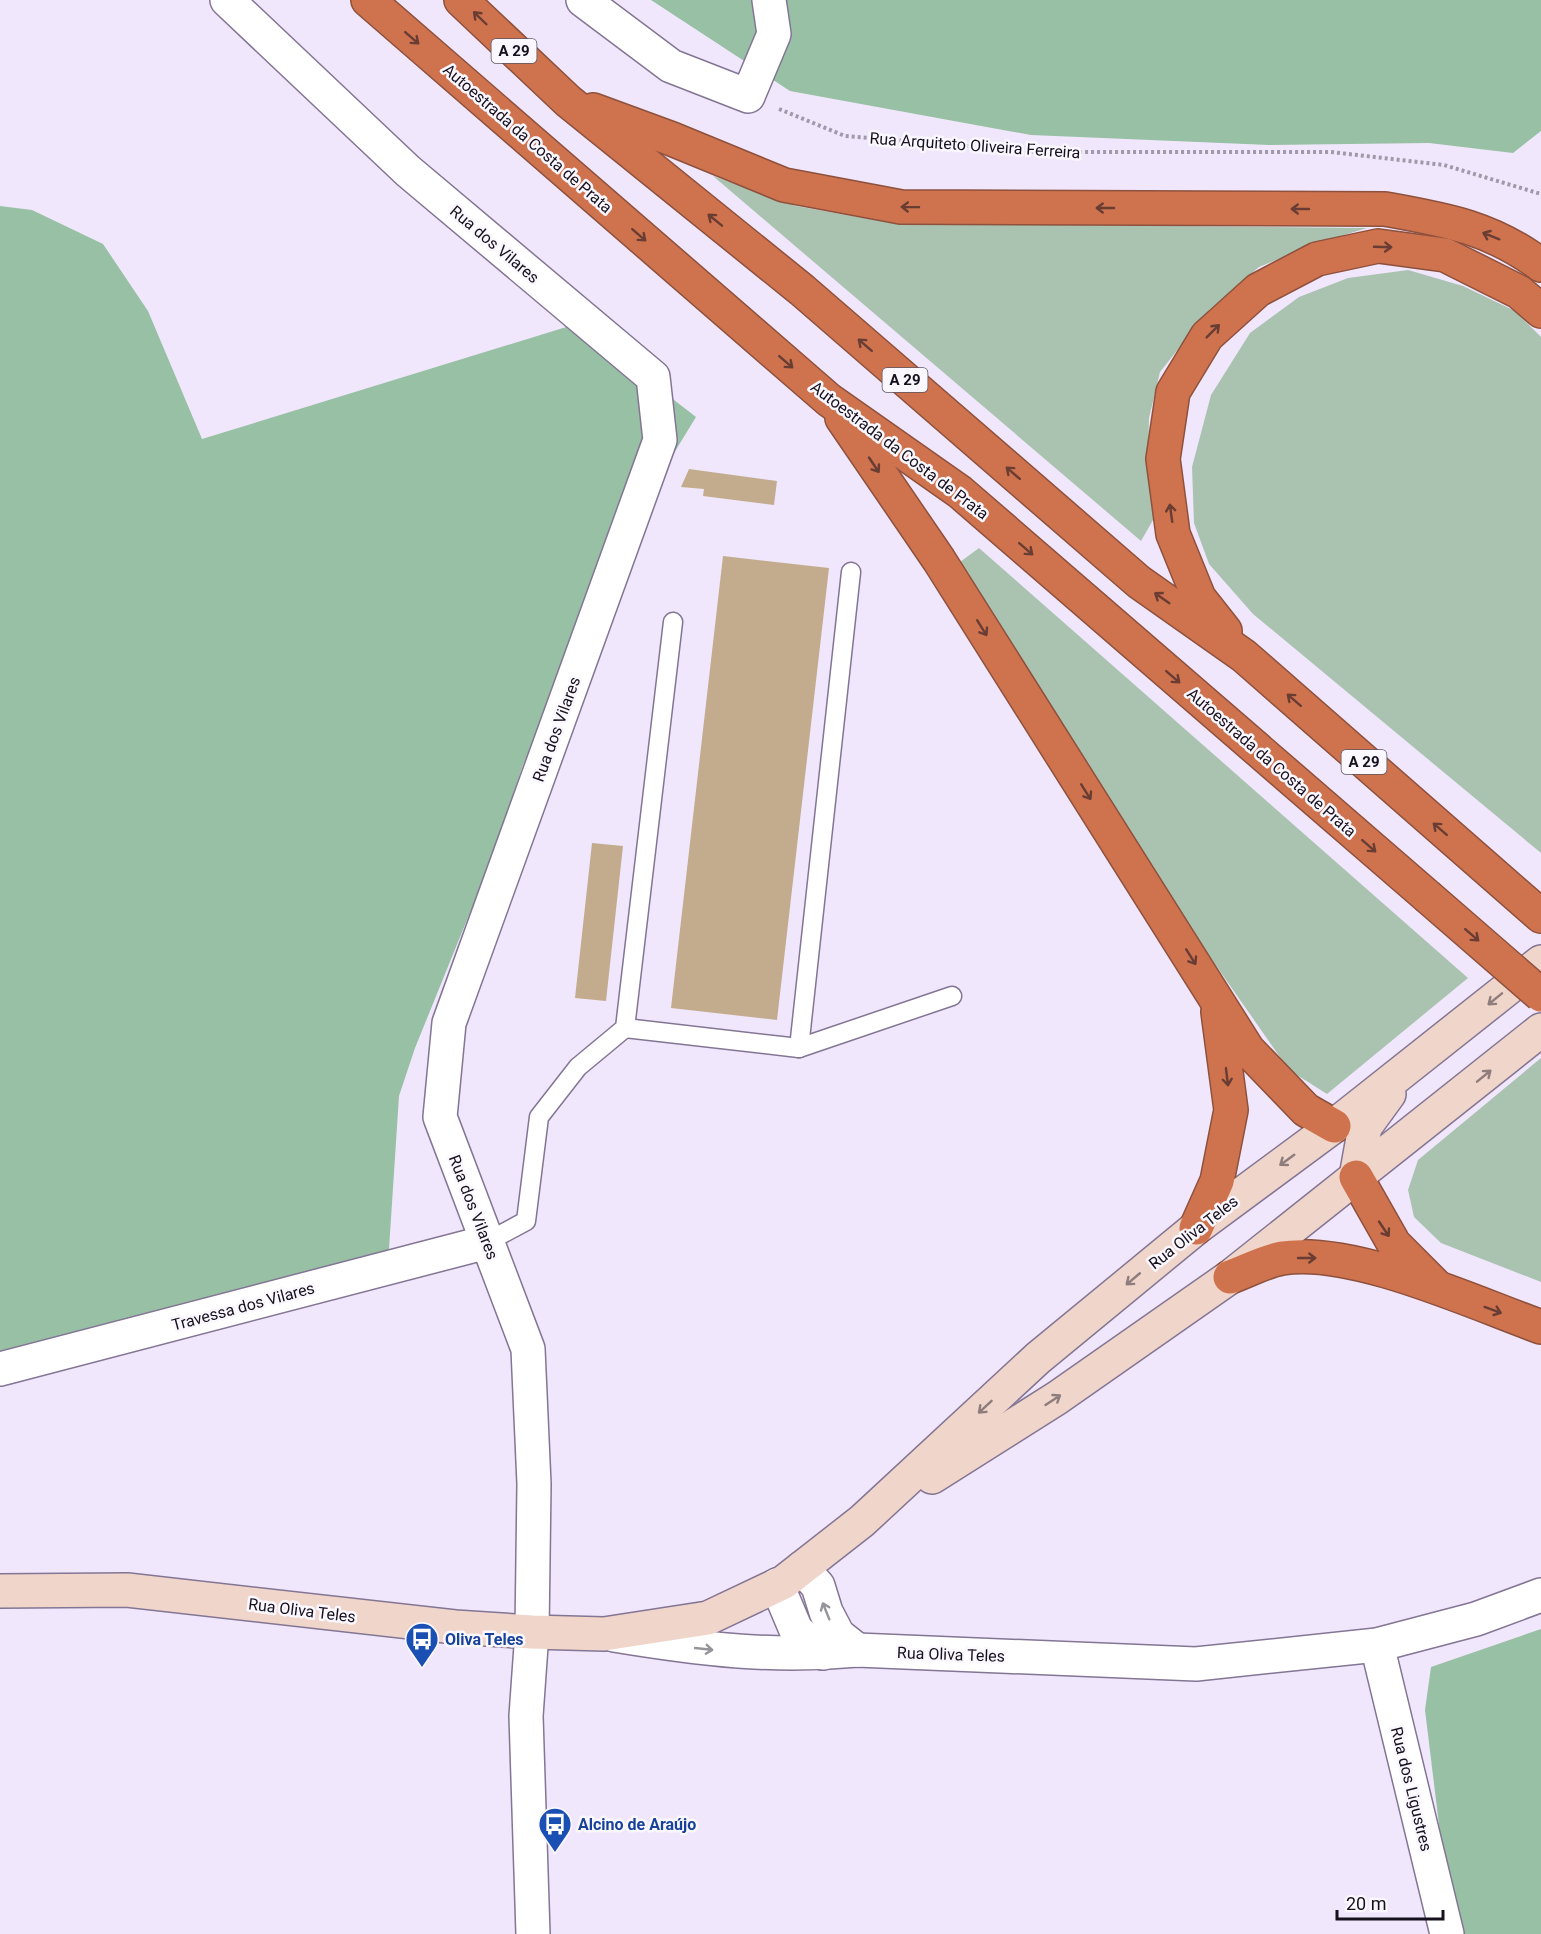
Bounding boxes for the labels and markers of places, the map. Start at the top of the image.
bus stop icon: Oliva Teles [404,1621,440,1668]
place label: Oliva Teles [445,1630,524,1649]
bus stop icon: Alcino de Araújo [537,1806,573,1853]
place label: Alcino de Araújo [578,1815,696,1834]

